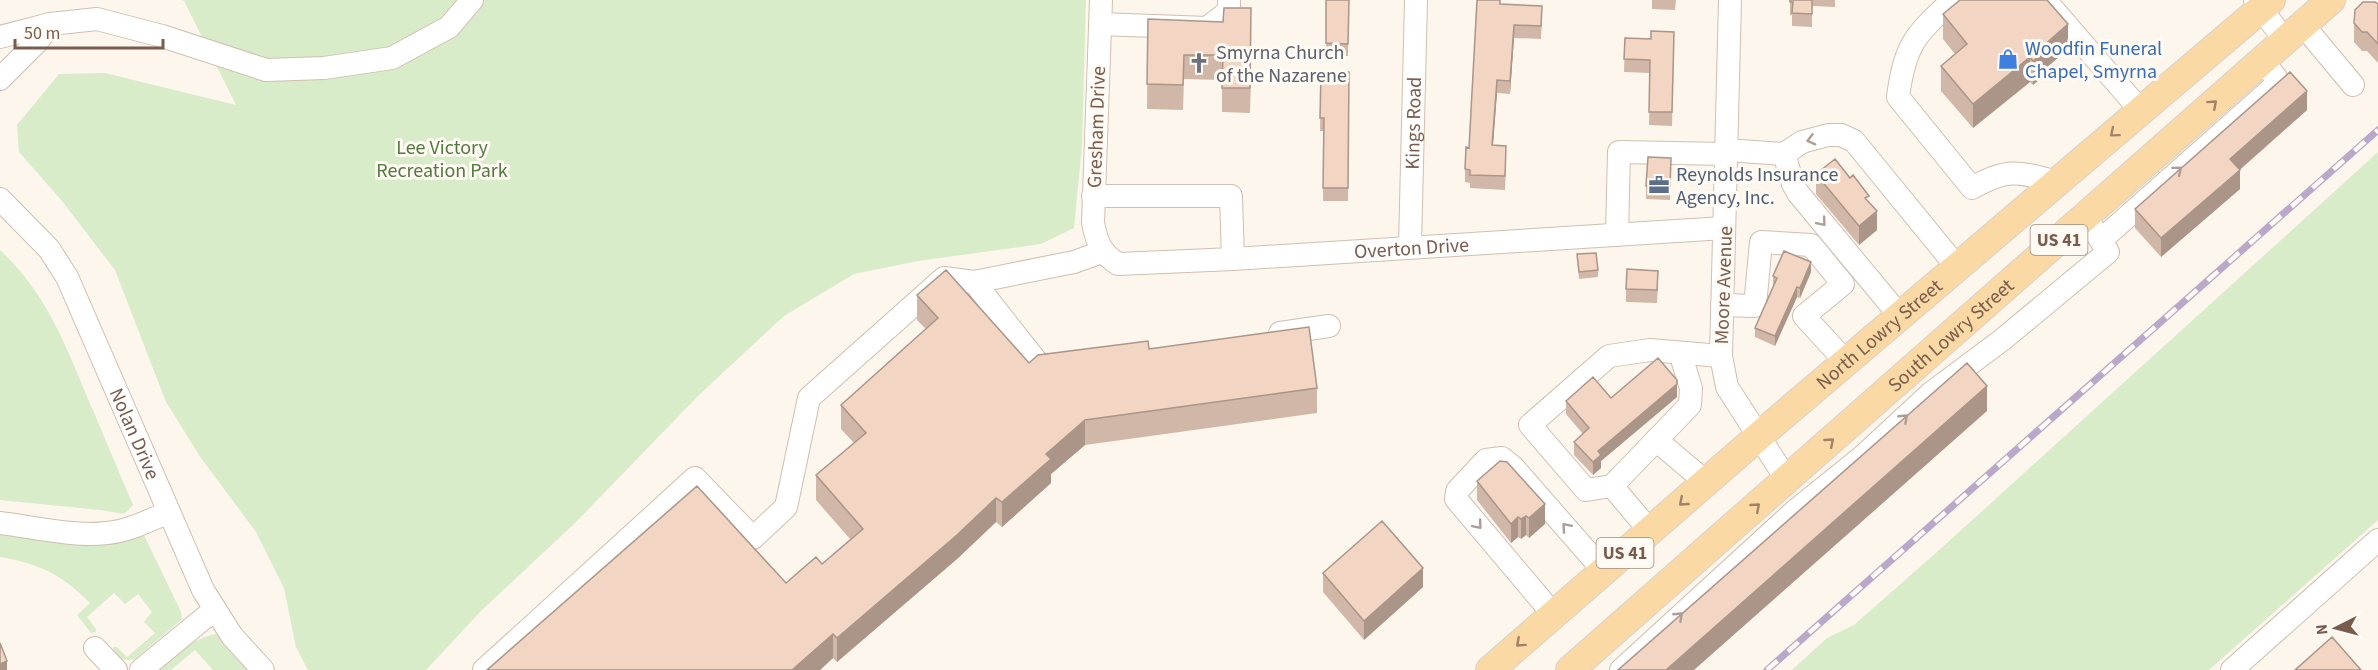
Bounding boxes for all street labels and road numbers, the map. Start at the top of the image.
street label: Gresham Drive [1081,65,1113,189]
street label: Kings Road [1399,76,1429,170]
street label: Moore Avenue [1708,225,1740,345]
road number: US 41 [2030,225,2088,255]
street label: Overton Drive [1353,231,1470,266]
street label: South Lowry Street [1882,272,2021,399]
street label: North Lowry Street [1810,273,1949,397]
street label: Nolan Drive [102,384,166,484]
road number: US 41 [1596,538,1654,568]

